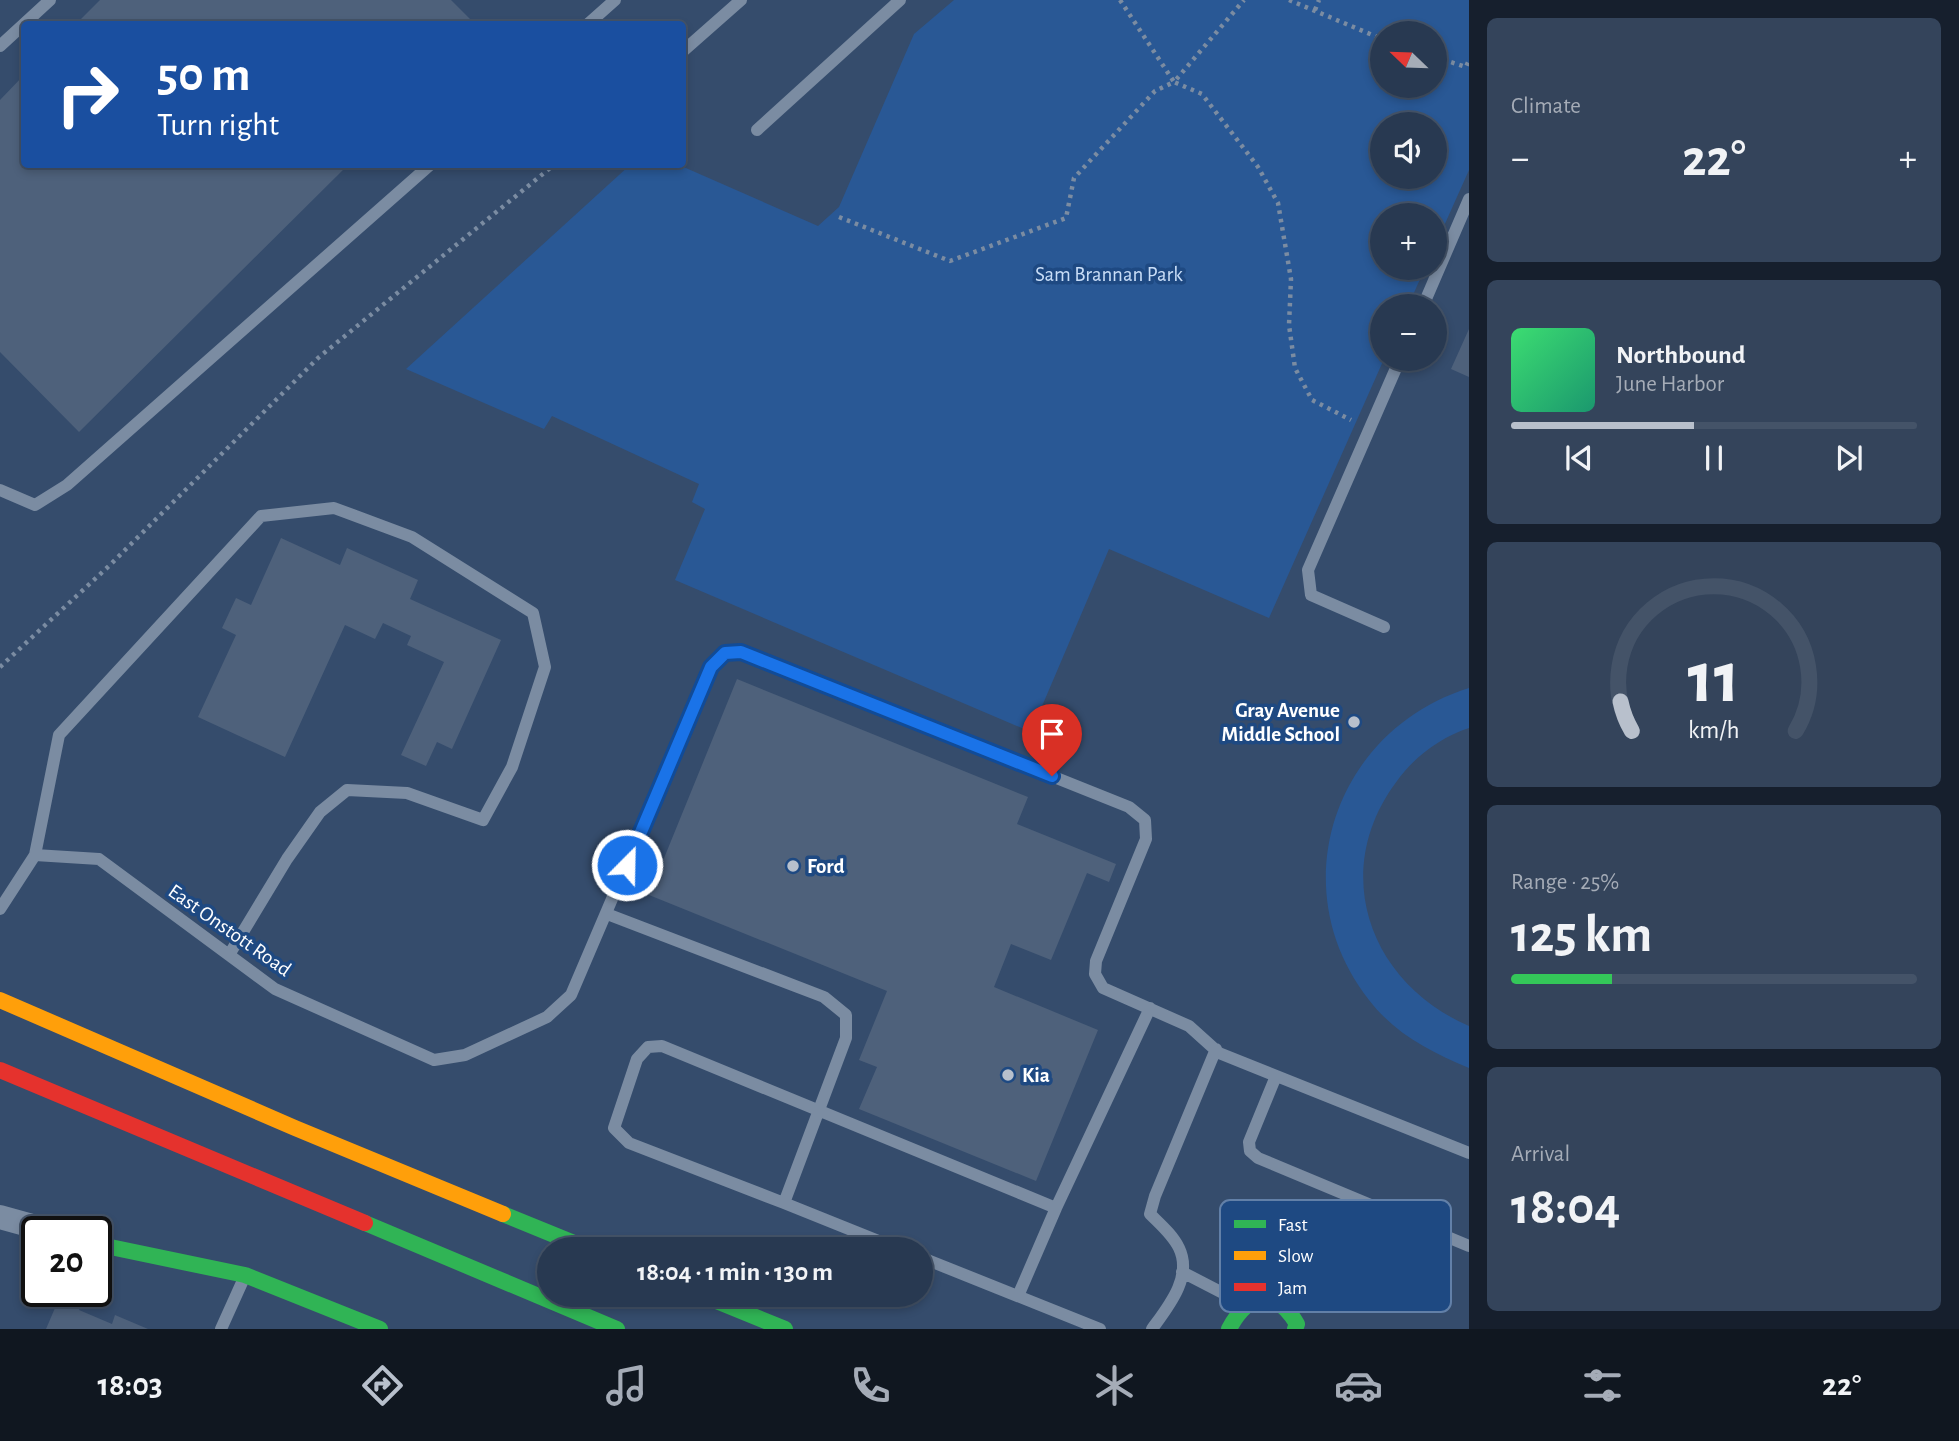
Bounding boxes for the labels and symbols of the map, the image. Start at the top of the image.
north arrow [1370,21,1447,98]
park label: Sam Brannan Park [1035,264,1183,285]
place label: Gray Avenue Middle School [1221,700,1340,745]
pin [1022,704,1082,776]
marker: Gray Avenue Middle School [1346,714,1362,730]
position arrow [590,828,664,902]
place label: Ford [807,856,845,877]
marker: Ford [785,858,801,874]
street label: East Onstott Road [164,880,295,981]
place label: Kia [1022,1065,1050,1086]
marker: Kia [1000,1067,1016,1083]
legend [1220,1200,1451,1312]
speed limit sign: 20 [21,1216,112,1307]
text: Fast [1278,1216,1308,1235]
text: Slow [1278,1247,1314,1266]
text: Jam [1278,1279,1307,1298]

